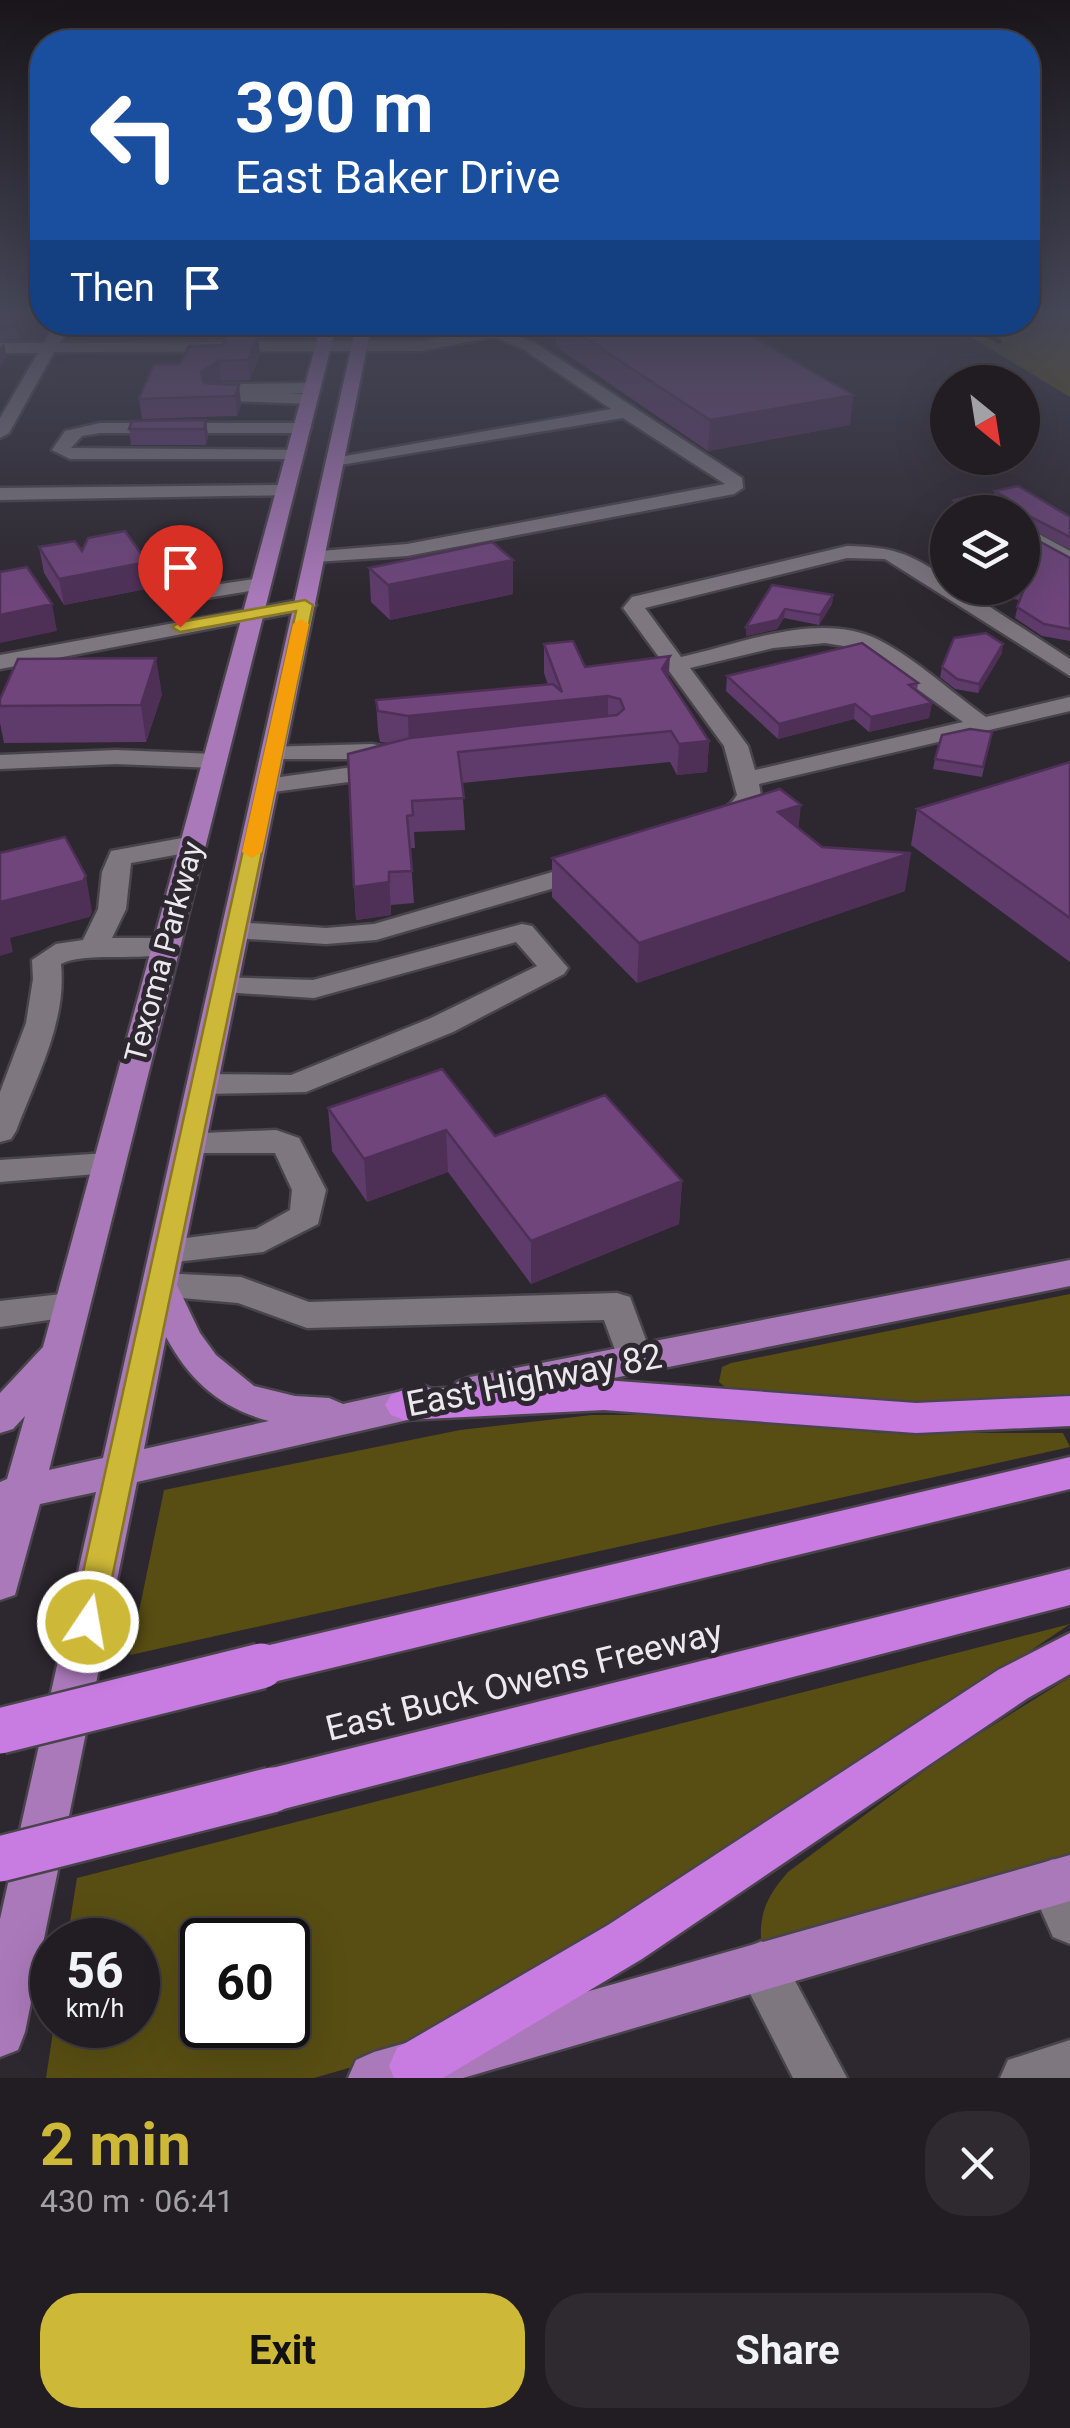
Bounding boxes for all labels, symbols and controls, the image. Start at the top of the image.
text: 390 m [235,67,434,149]
icon: left [70,70,200,200]
text: East Baker Drive [235,151,560,204]
icon: arrive [175,260,230,315]
text: Then [70,266,155,310]
north arrow [930,365,1040,475]
map controls [930,365,1040,605]
button: layers [930,495,1040,605]
pin [138,525,223,628]
icon: arrive [153,540,208,595]
street label: Texoma Parkway [117,838,210,1066]
street label: East Highway 82 [403,1336,665,1425]
position arrow [36,1570,140,1674]
street label: East Buck Owens Freeway [322,1611,727,1750]
speed limit sign: 60 [180,1918,310,2048]
text: 56 [66,1942,124,2000]
text: km/h [66,1994,124,2023]
text: 2 min [40,2109,191,2180]
button: close [925,2111,1030,2216]
text: 430 m · 06:41 [40,2182,234,2220]
button: Exit [40,2293,525,2408]
button: Share [545,2293,1030,2408]

